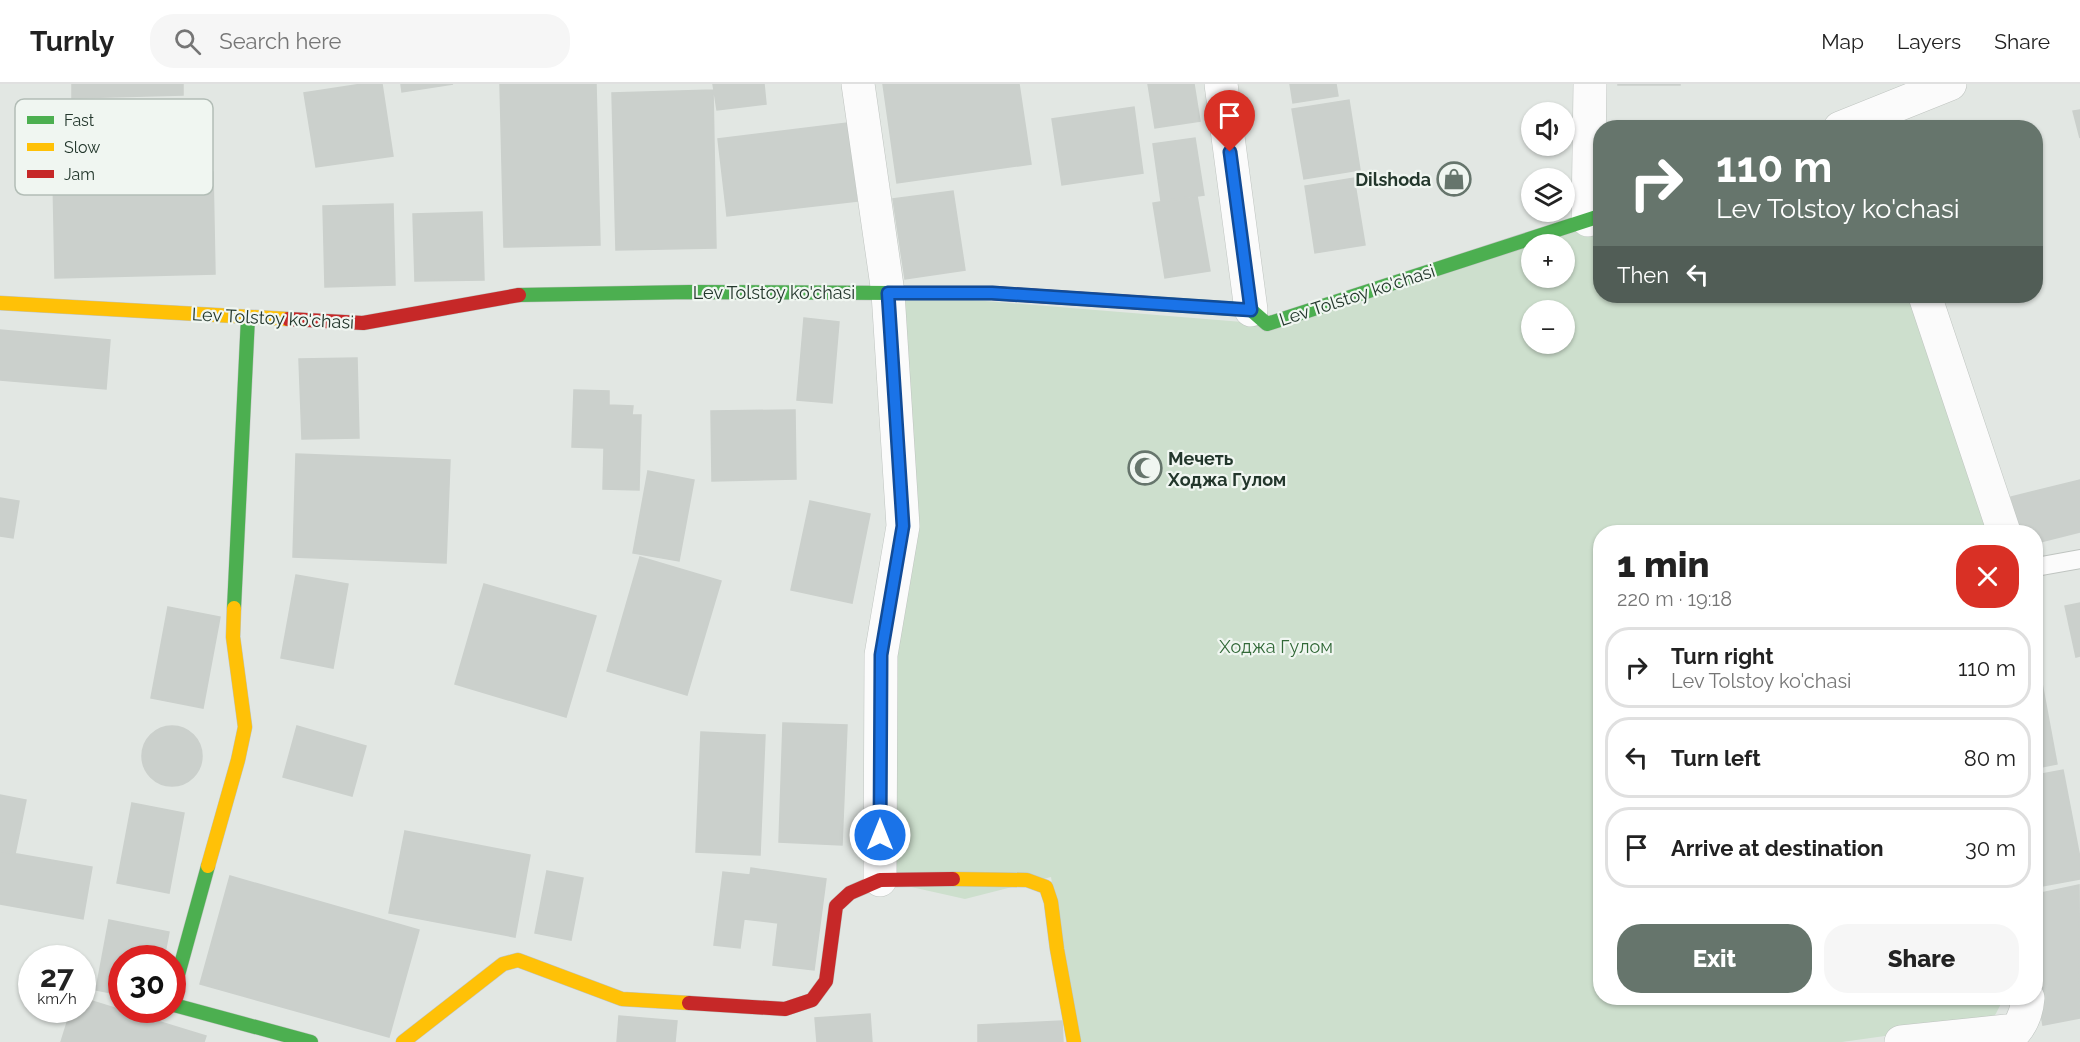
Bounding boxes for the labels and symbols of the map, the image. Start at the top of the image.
pin [1204,90,1255,152]
legend [15,99,213,195]
text: Fast [64,111,95,130]
text: Slow [64,138,100,157]
shop icon: Dilshoda [1436,161,1472,197]
text: Jam [64,165,95,184]
place label: Dilshoda [1355,169,1431,190]
street label: Lev Tolstoy ko'chasi [1277,260,1437,330]
street label: Lev Tolstoy ko'chasi [693,282,855,303]
street label: Lev Tolstoy ko'chasi [191,303,355,333]
place label: Мечеть Ходжа Гулом [1167,448,1286,490]
mosque icon: Мечеть Ходжа Гулом [1127,450,1163,486]
park label: Ходжа Гулом [1219,636,1333,657]
position arrow [848,803,912,867]
speed limit sign: 30 [108,945,186,1023]

